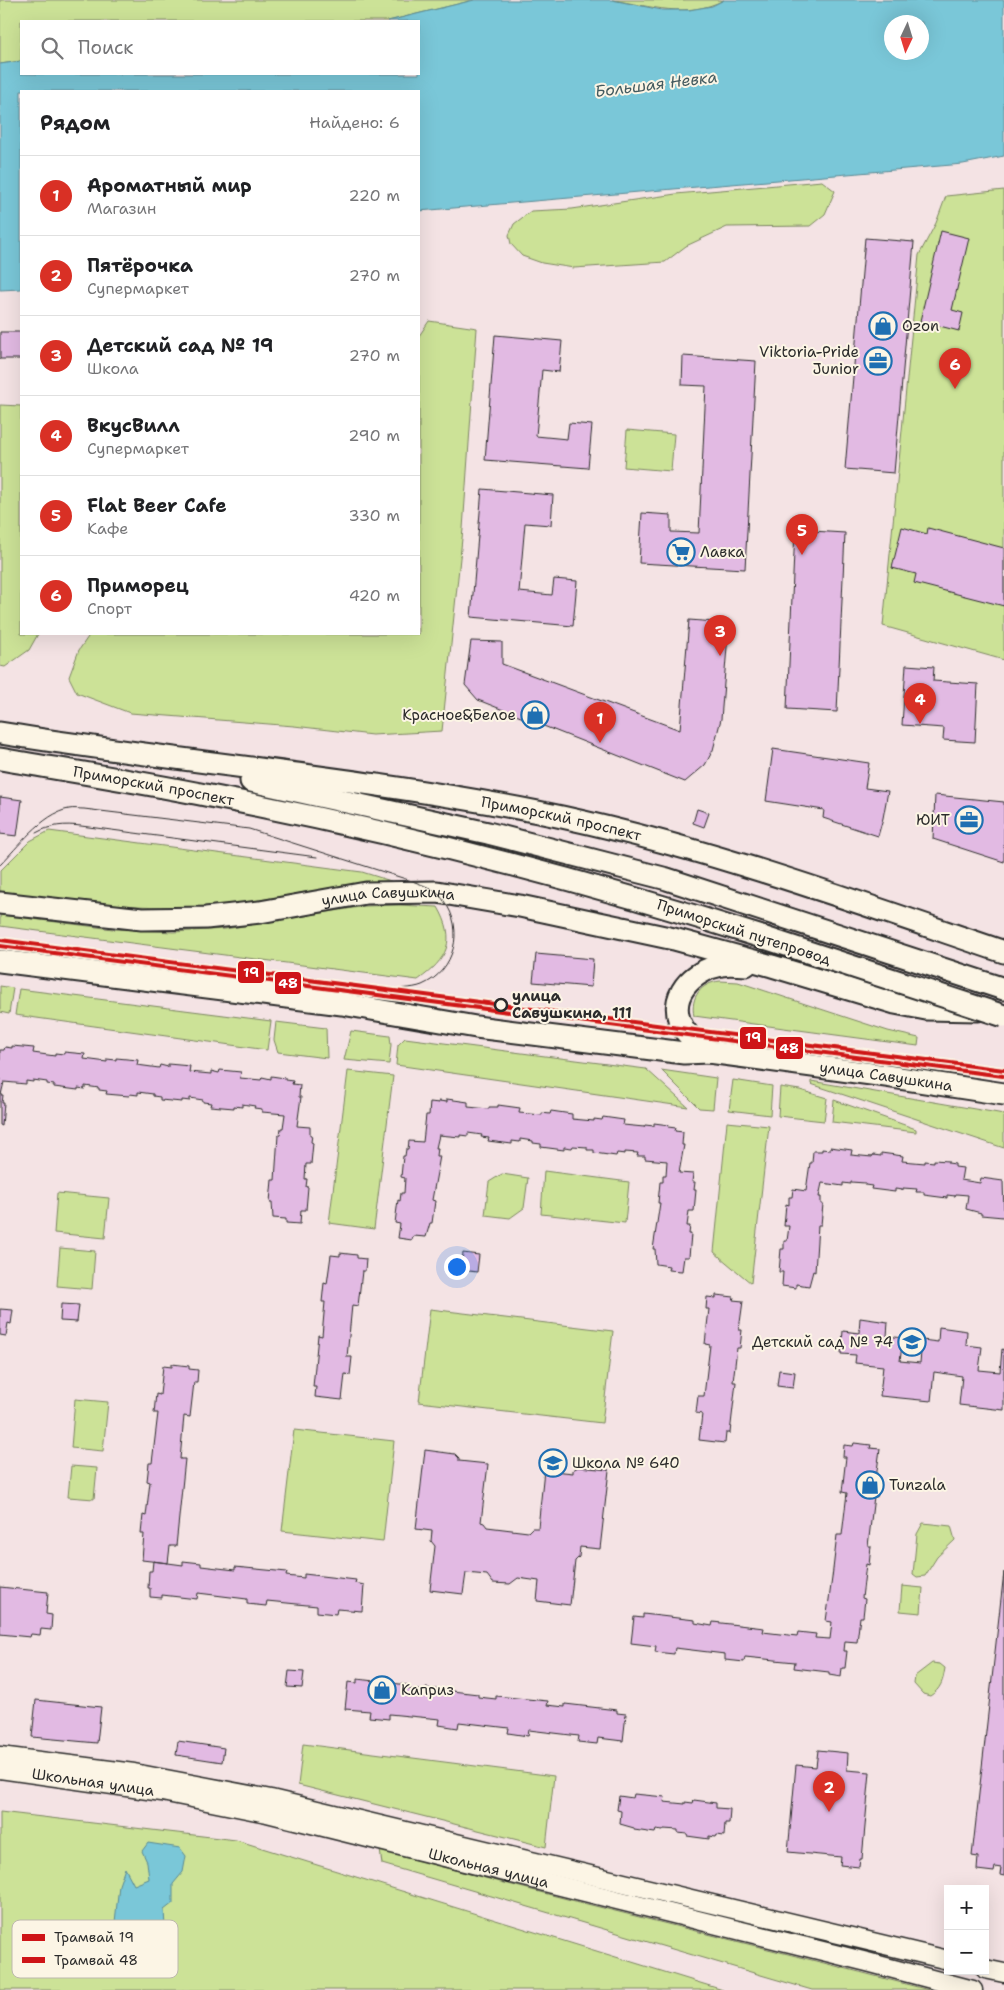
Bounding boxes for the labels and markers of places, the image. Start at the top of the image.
shop icon: Ozon [868,311,898,341]
place label: Ozon [902,316,939,336]
place label: Viktoria-Pride Junior [759,342,859,379]
office icon: Viktoria-Pride Junior [863,346,893,376]
pin: 6 [939,348,971,389]
pin: 5 [786,514,818,555]
supermarket icon: Лавка [666,537,696,567]
place label: Лавка [700,542,745,562]
pin: 3 [704,615,736,656]
pin: 4 [904,683,936,724]
shop icon: Красное&Белое [520,700,550,730]
pin: 1 [584,702,616,743]
place label: Красное&Белое [402,705,516,725]
office icon: ЮИТ [954,805,984,835]
place label: ЮИТ [916,810,950,830]
place label: улица Савушкина, 111 [512,986,632,1023]
marker: улица Савушкина, 111 [494,998,508,1012]
school or university icon: Детский сад № 74 [897,1327,927,1357]
place label: Детский сад № 74 [752,1332,893,1352]
school or university icon: Школа № 640 [538,1448,568,1478]
place label: Школа № 640 [572,1453,680,1473]
shop icon: Tunzala [855,1470,885,1500]
place label: Tunzala [889,1475,947,1495]
shop icon: Каприз [367,1675,397,1705]
place label: Каприз [401,1680,454,1700]
pin: 2 [813,1771,845,1812]

